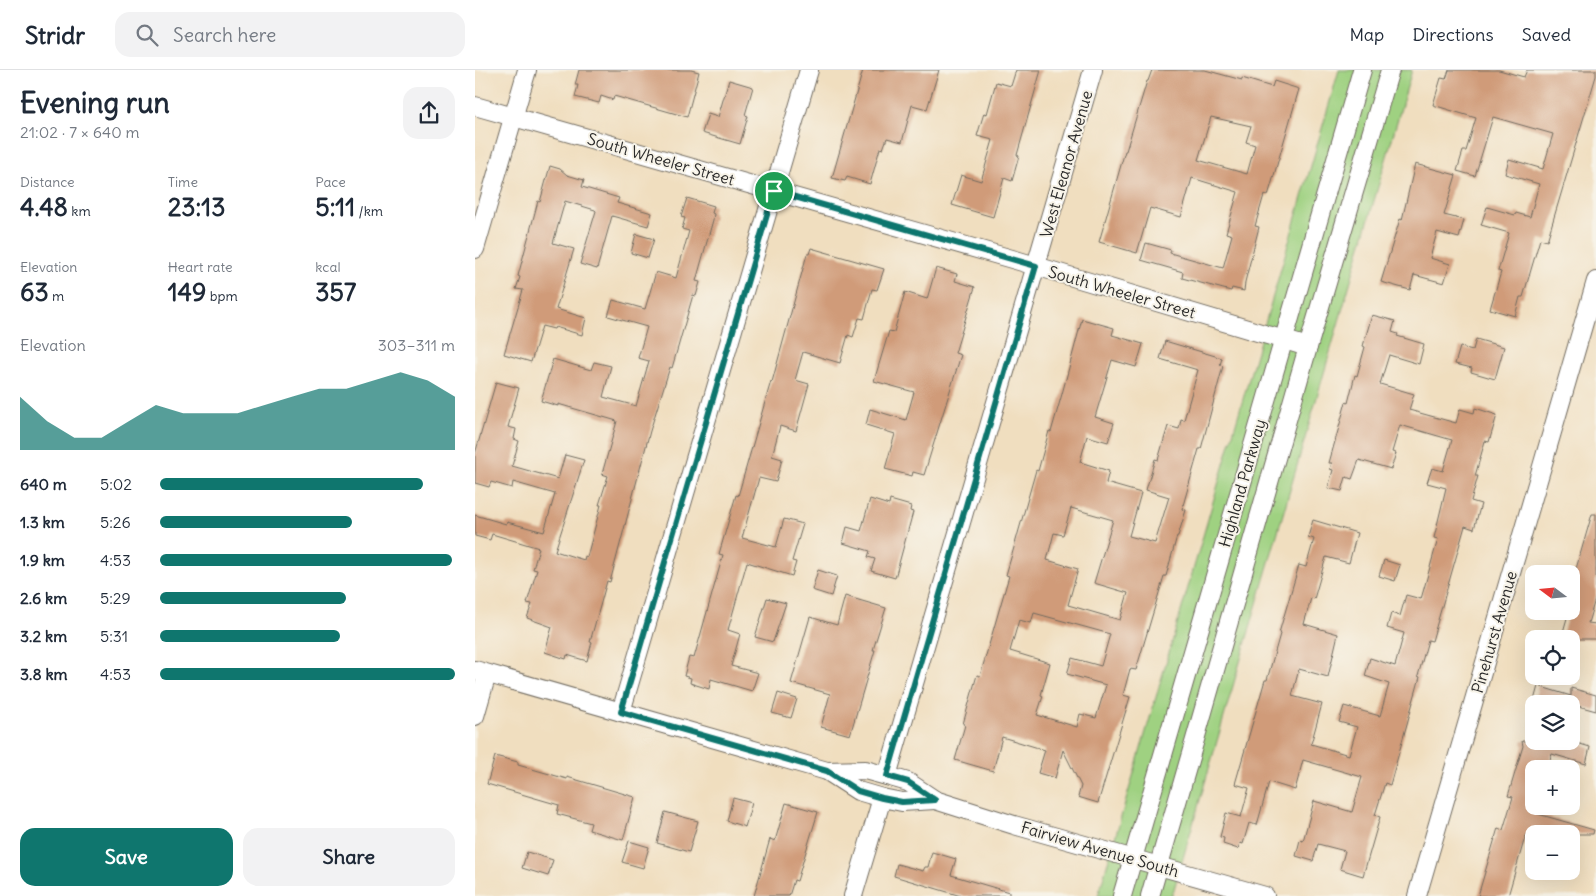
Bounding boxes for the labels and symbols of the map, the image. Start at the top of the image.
street label: West Eleanor Avenue [1035,88,1097,240]
street label: South Wheeler Street [585,128,737,190]
pin [753,170,795,212]
street label: South Wheeler Street [1046,261,1198,323]
street label: Highland Parkway [1214,417,1270,549]
north arrow [1525,565,1580,620]
street label: Pinehurst Avenue [1467,569,1521,695]
street label: Fairview Avenue South [1019,817,1181,881]

